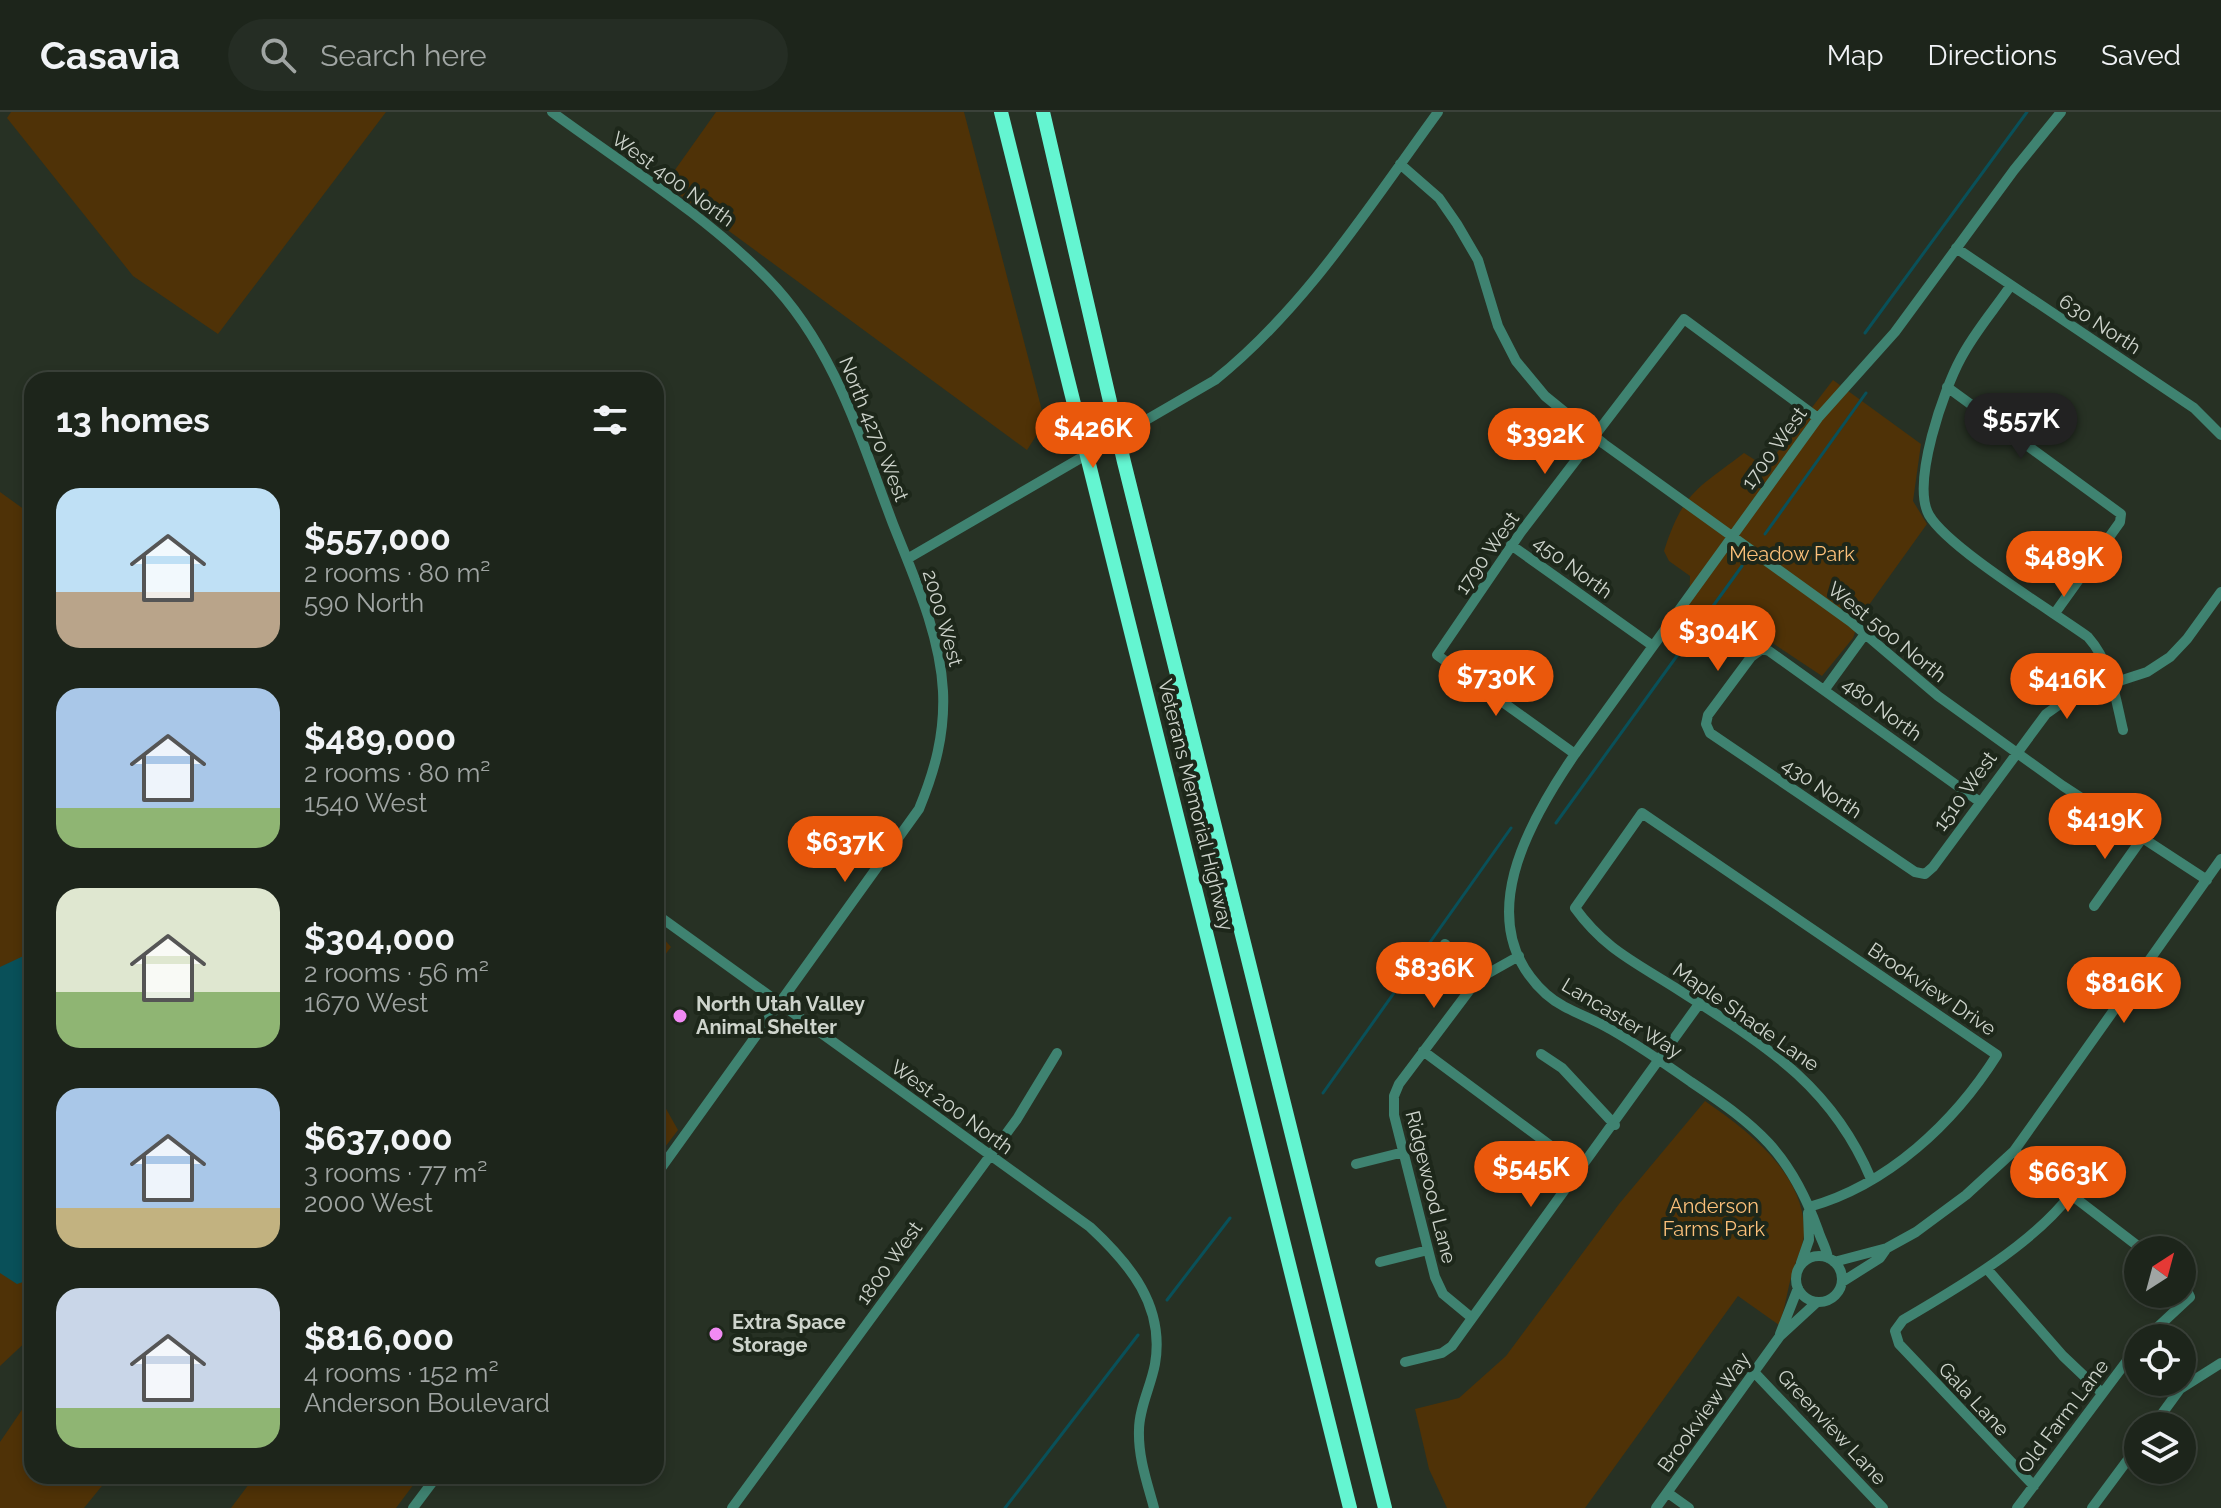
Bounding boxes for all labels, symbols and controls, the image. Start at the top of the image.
search box [228,19,788,91]
text: Casavia [40,33,180,78]
icon: search [256,33,300,77]
text: Search here [320,38,487,73]
text: Map [1827,39,1884,72]
text: Directions [1928,39,2057,72]
text: Saved [2101,39,2181,72]
street label: West 400 North [607,126,739,232]
street label: 630 North [2055,289,2145,359]
street label: North 4270 West [834,353,914,505]
pin: $557K [1965,393,2077,461]
icon: filters [588,398,632,442]
text: 13 homes [56,400,210,440]
pin: $426K [1037,402,1149,470]
street label: 1700 West [1736,402,1812,494]
text: $557K [1982,404,2060,434]
pin: $392K [1489,408,1601,476]
text: $426K [1053,413,1133,443]
text: $392K [1506,419,1584,449]
street label: 1790 West [1450,507,1524,599]
text: $557,000 [304,518,451,558]
icon: home [120,520,216,616]
street label: 450 North [1529,530,1617,604]
pin: $489K [2008,531,2120,599]
park label: Meadow Park [1729,542,1855,566]
text: $489K [2024,542,2104,572]
text: 2 rooms · 80 m² [304,558,490,588]
street label: 2000 West [918,567,968,669]
street label: West 500 North [1823,577,1951,687]
text: 590 North [304,588,424,618]
pin: $304K [1662,605,1774,673]
text: $304K [1678,616,1758,646]
pin: $730K [1440,650,1552,718]
pin: $416K [2011,653,2123,721]
text: $730K [1457,661,1535,691]
text: $416K [2028,664,2106,694]
street label: 480 North [1837,672,1927,746]
street label: Veterans Memorial Highway [1153,677,1239,933]
text: $489,000 [304,718,456,758]
icon: home [120,720,216,816]
street label: 1510 West [1928,746,2002,835]
street label: 430 North [1777,752,1867,824]
text: 2 rooms · 80 m² [304,758,490,788]
text: 1540 West [304,788,427,818]
pin: $419K [2049,793,2161,861]
text: $419K [2067,804,2143,834]
pin: $637K [789,816,901,884]
text: $637K [806,827,884,857]
text: $304,000 [304,918,455,958]
icon: home [120,920,216,1016]
street label: Brookview Drive [1863,937,2001,1041]
pin: $836K [1378,942,1490,1010]
text: $836K [1394,953,1474,983]
pin: $816K [2068,957,2180,1025]
text: 2 rooms · 56 m² [304,958,489,988]
street label: Maple Shade Lane [1668,958,1824,1077]
text: $816K [2085,968,2163,998]
street label: Lancaster Way [1557,973,1687,1063]
text: 1670 West [304,988,428,1018]
place label: North Utah Valley Animal Shelter [696,992,865,1039]
marker: North Utah Valley Animal Shelter [671,1007,689,1025]
street label: West 200 North [886,1055,1018,1159]
street label: Ridgewood Lane [1400,1108,1462,1266]
text: $637,000 [304,1118,453,1158]
icon: home [120,1120,216,1216]
pin: $545K [1475,1141,1587,1209]
pin: $663K [2012,1146,2124,1214]
text: $545K [1492,1152,1570,1182]
text: $663K [2028,1157,2108,1187]
text: 3 rooms · 77 m² [304,1158,487,1188]
text: 2000 West [304,1188,433,1218]
park label: Anderson Farms Park [1663,1194,1766,1241]
street label: 1800 West [851,1216,927,1309]
north arrow [2124,1236,2196,1308]
map controls [2124,1236,2196,1484]
place label: Extra Space Storage [732,1310,846,1357]
text: $816,000 [304,1318,454,1358]
icon: home [120,1320,216,1416]
button: locate [2124,1324,2196,1396]
marker: Extra Space Storage [707,1325,725,1343]
street label: Brookview Way [1652,1347,1756,1477]
street label: Old Farm Lane [2013,1354,2114,1477]
street label: Gala Lane [1934,1357,2015,1441]
text: 4 rooms · 152 m² [304,1358,499,1388]
street label: Greenview Lane [1772,1364,1892,1490]
text: Anderson Boulevard [304,1388,550,1418]
button: layers [2124,1412,2196,1484]

